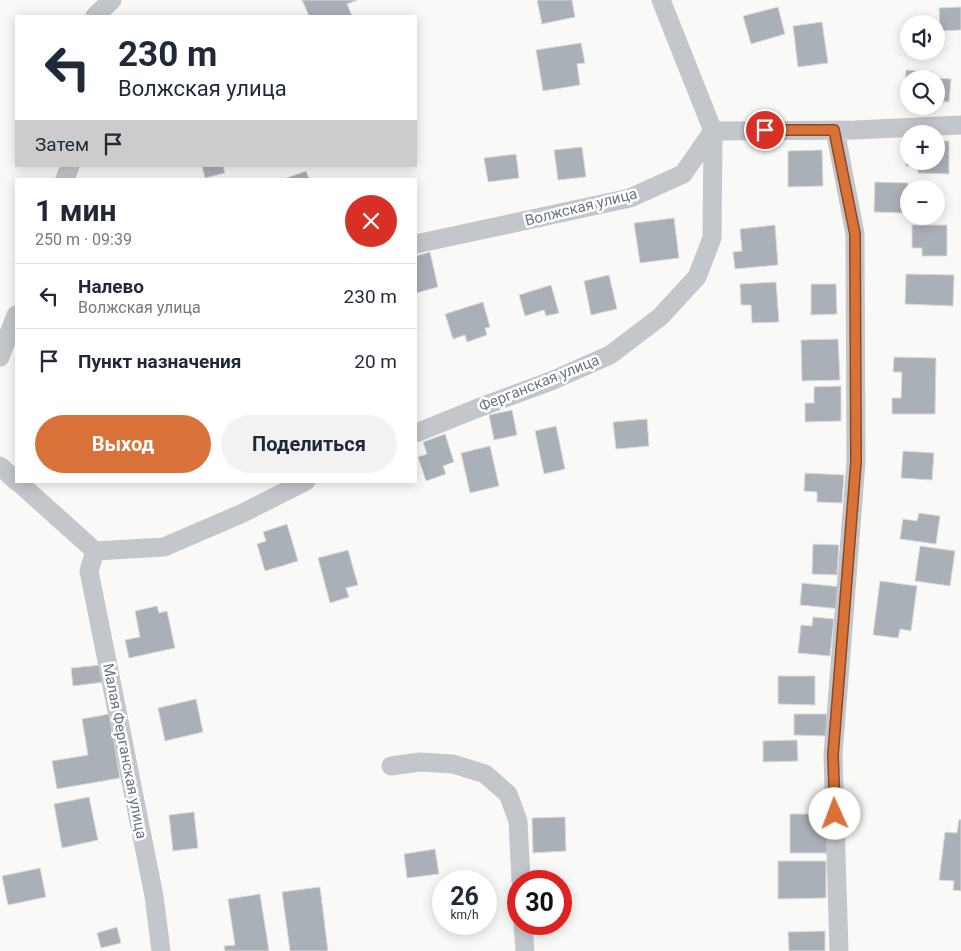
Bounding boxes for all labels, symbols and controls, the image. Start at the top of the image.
map controls [900,15,945,225]
button: sound [900,15,945,60]
text: 230 m [118,34,217,75]
icon: left [35,35,100,100]
button: search [900,70,945,115]
text: Волжская улица [118,76,287,101]
pin [744,109,786,151]
icon: arrive [751,116,779,144]
button: + [900,125,945,170]
icon: arrive [99,130,127,158]
text: Затем [35,133,89,156]
button: − [900,180,945,225]
street label: Волжская улица [523,184,639,230]
text: 1 мин [35,193,116,228]
button: close [345,195,397,247]
text: 250 m · 09:39 [35,230,132,249]
text: Налево [78,275,144,298]
icon: left [35,282,63,310]
text: 230 m [344,285,397,308]
text: Волжская улица [78,298,201,317]
icon: arrive [35,347,63,375]
text: Пункт назначения [78,350,241,373]
text: 20 m [354,350,397,373]
street label: Ферганская улица [476,351,602,415]
button: Выход [35,415,211,473]
button: Поделиться [221,415,397,473]
street label: Малая Ферганская улица [99,662,151,840]
position arrow [808,787,860,839]
speed limit sign: 30 [507,870,572,935]
text: 26 [450,882,479,911]
text: km/h [450,908,479,922]

